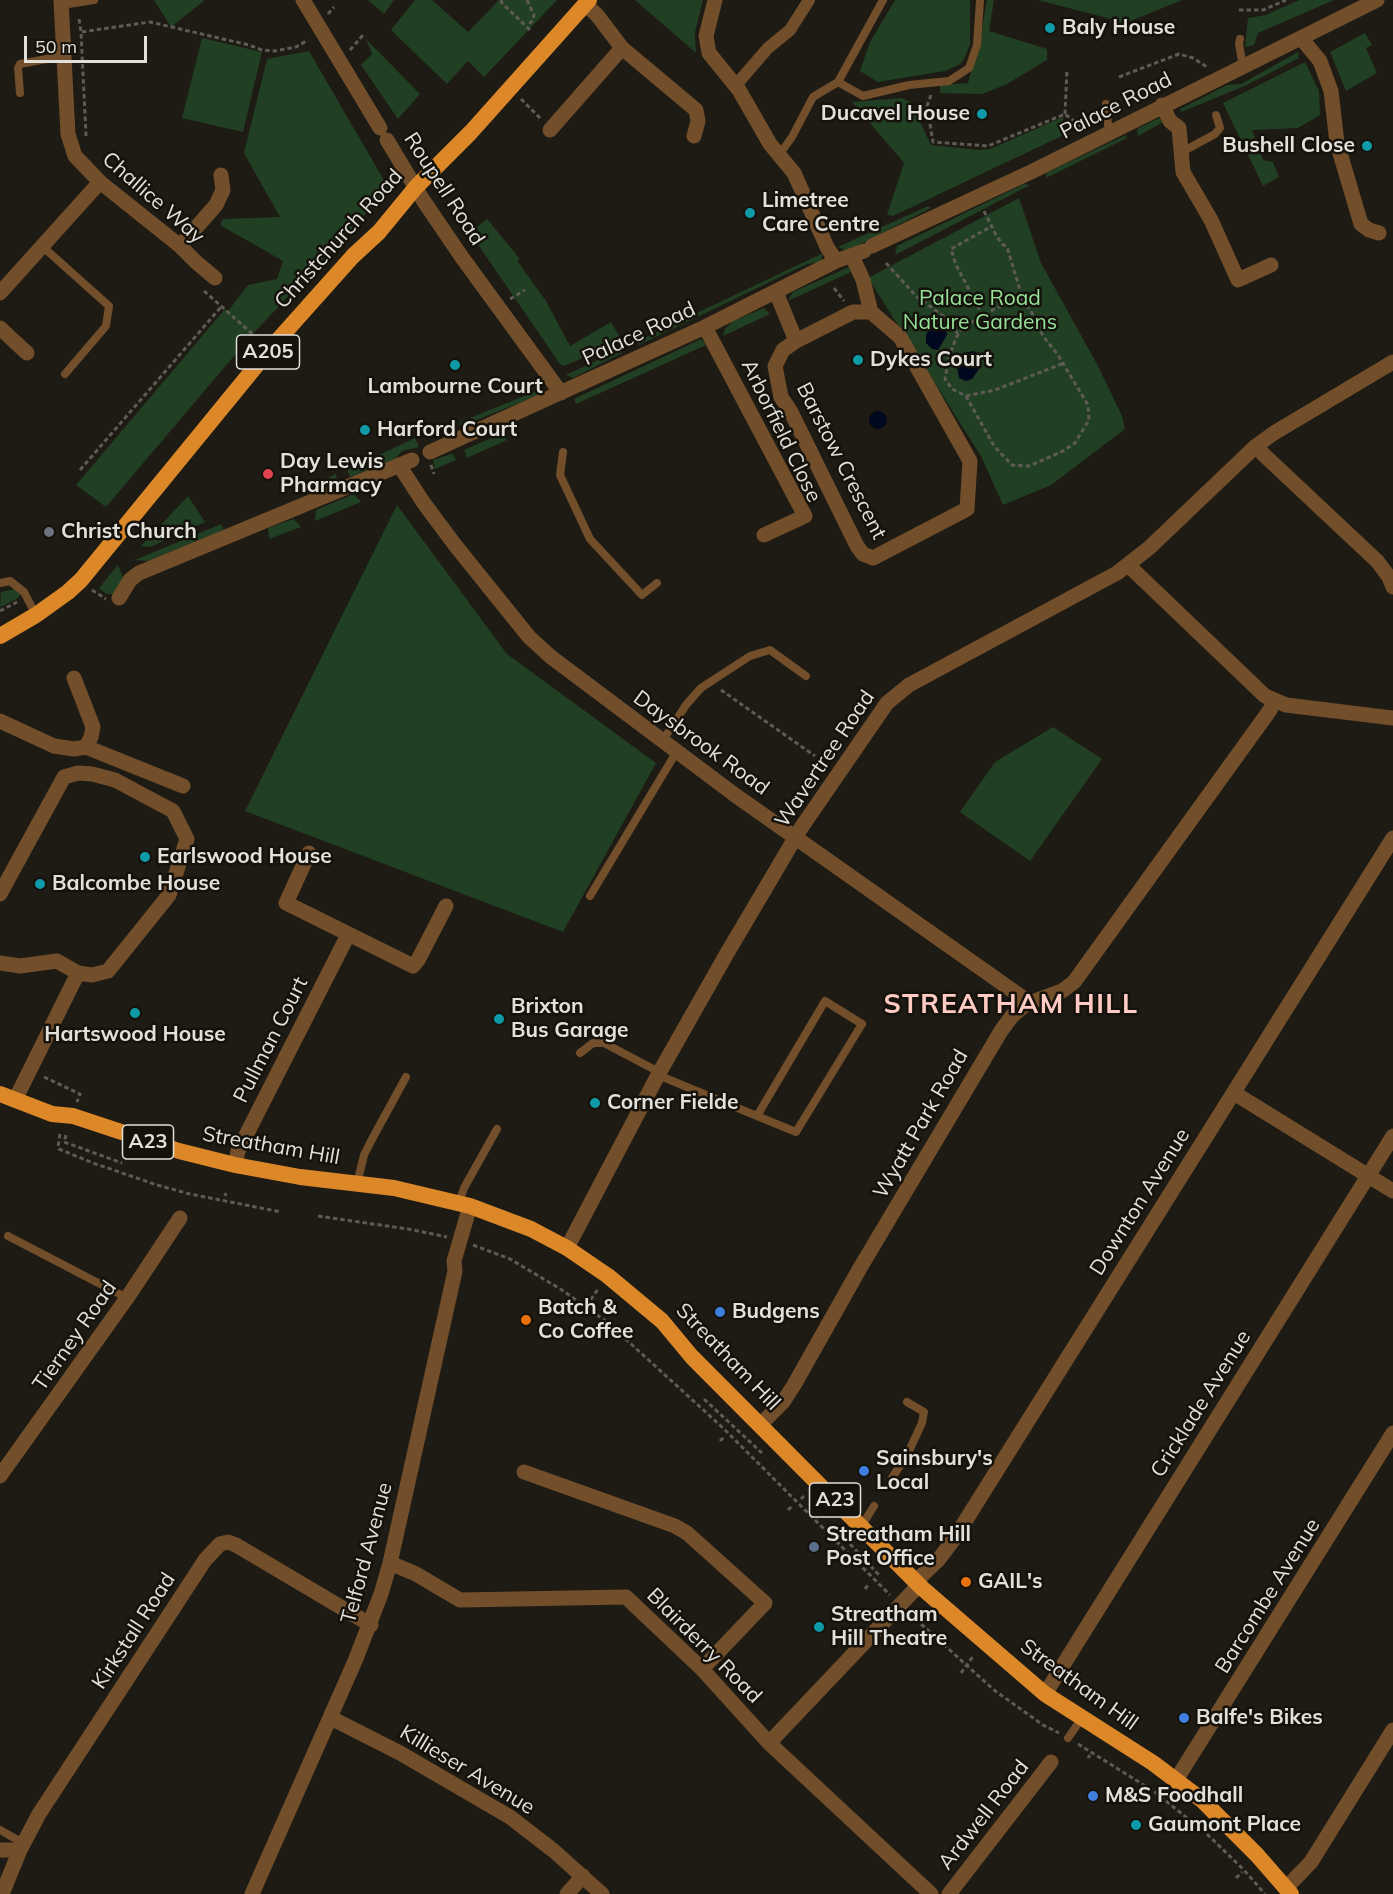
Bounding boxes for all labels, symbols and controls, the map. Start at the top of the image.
place label: Baly House [1062,15,1175,41]
marker: Baly House [1043,21,1057,35]
scale bar [27,24,150,62]
text: 50 m [35,35,77,58]
street label: Palace Road [1056,67,1176,145]
place label: Ducavel House [821,101,970,127]
marker: Ducavel House [975,107,989,121]
street label: Roupell Road [398,128,490,250]
place label: Bushell Close [1222,133,1355,159]
marker: Bushell Close [1360,139,1374,153]
street label: Challice Way [97,147,209,249]
street label: Christchurch Road [270,164,408,314]
place label: Limetree Care Centre [762,188,880,238]
marker: Limetree Care Centre [743,206,757,220]
park label: Palace Road Nature Gardens [903,286,1057,336]
street label: Palace Road [578,297,700,371]
road number: A205 [236,335,300,369]
place label: Dykes Court [870,347,992,373]
marker: Dykes Court [851,353,865,367]
street label: Arborfield Close [736,356,826,506]
marker: Lambourne Court [448,358,462,372]
place label: Lambourne Court [367,374,543,400]
street label: Barstow Crescent [791,378,891,544]
place label: Harford Court [377,417,517,443]
marker: Harford Court [358,423,372,437]
place label: Day Lewis Pharmacy [280,449,384,499]
marker: Day Lewis Pharmacy [261,467,275,481]
place label: Christ Church [61,519,197,545]
marker: Christ Church [42,525,56,539]
street label: Daysbrook Road [628,685,774,801]
street label: Wavertree Road [770,686,880,832]
place label: Earlswood House [157,844,332,870]
marker: Earlswood House [138,850,152,864]
place label: Balcombe House [52,871,220,897]
marker: Balcombe House [33,877,47,891]
street label: Pullman Court [229,973,313,1107]
district label: STREATHAM HILL [883,989,1139,1021]
place label: Brixton Bus Garage [511,994,629,1044]
marker: Hartswood House [128,1006,142,1020]
marker: Brixton Bus Garage [492,1012,506,1026]
place label: Hartswood House [44,1022,226,1048]
street label: Wyatt Park Road [868,1045,974,1203]
place label: Corner Fielde [607,1090,739,1116]
marker: Corner Fielde [588,1096,602,1110]
street label: Streatham Hill [200,1122,342,1170]
street label: Downton Avenue [1085,1124,1195,1280]
road number: A23 [122,1125,174,1159]
street label: Tierney Road [28,1276,122,1396]
place label: Batch & Co Coffee [538,1295,634,1345]
street label: Streatham Hill [671,1298,785,1416]
place label: Budgens [732,1299,820,1325]
marker: Budgens [713,1305,727,1319]
marker: Batch & Co Coffee [519,1313,533,1327]
street label: Cricklade Avenue [1146,1326,1256,1482]
place label: Sainsbury's Local [876,1446,993,1496]
marker: Sainsbury's Local [857,1464,871,1478]
street label: Telford Avenue [336,1480,398,1626]
road number: A23 [810,1483,860,1517]
street label: Barcombe Avenue [1210,1514,1326,1678]
place label: Streatham Hill Post Office [826,1522,971,1572]
marker: Streatham Hill Post Office [807,1540,821,1554]
street label: Kirkstall Road [87,1568,181,1694]
place label: GAIL's [978,1569,1043,1595]
marker: GAIL's [959,1575,973,1589]
street label: Blairderry Road [641,1583,767,1709]
place label: Streatham Hill Theatre [831,1602,947,1652]
marker: Streatham Hill Theatre [812,1620,826,1634]
street label: Streatham Hill [1015,1634,1143,1736]
place label: Balfe's Bikes [1196,1705,1323,1731]
marker: Balfe's Bikes [1177,1711,1191,1725]
street label: Killieser Avenue [395,1720,539,1820]
street label: Ardwell Road [933,1755,1035,1875]
place label: M&S Foodhall [1105,1783,1243,1809]
marker: M&S Foodhall [1086,1789,1100,1803]
place label: Gaumont Place [1148,1812,1301,1838]
marker: Gaumont Place [1129,1818,1143,1832]

